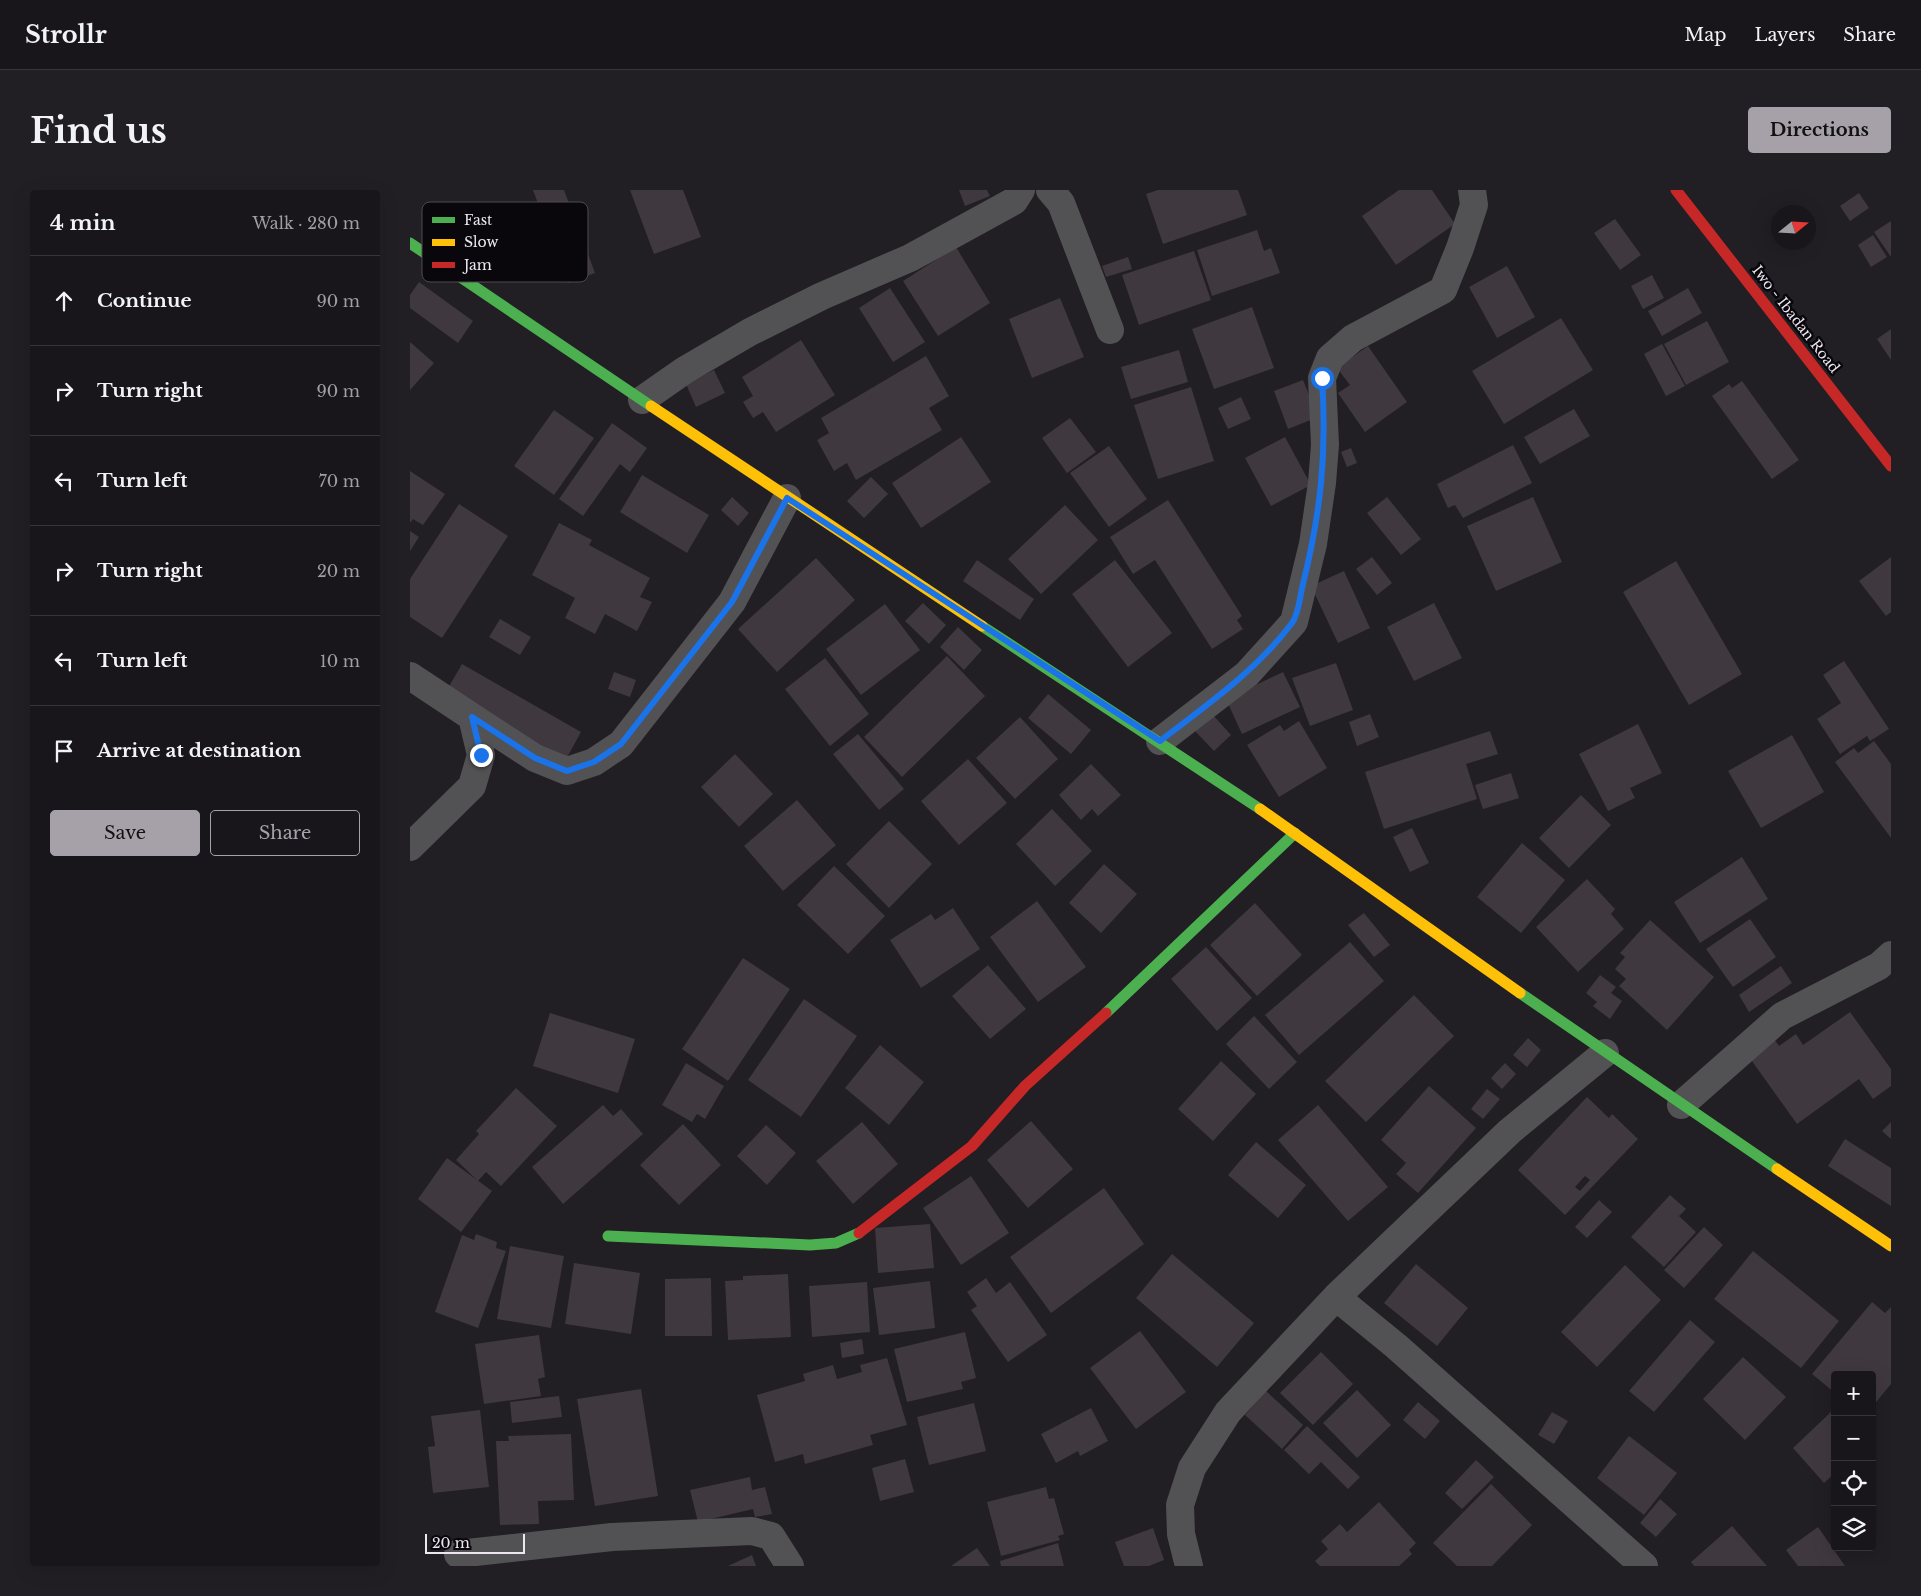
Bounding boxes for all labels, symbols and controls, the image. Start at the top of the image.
text: Strollr [25,20,107,49]
text: Map [1685,24,1726,46]
text: Layers [1754,24,1815,46]
text: Share [1843,24,1896,46]
button: Directions [1748,107,1891,153]
text: Find us [30,109,167,152]
legend [422,202,588,282]
north arrow [1771,205,1816,250]
text: 4 min [50,210,116,236]
text: Fast [464,211,493,229]
text: Walk · 280 m [252,213,360,233]
text: Slow [464,233,498,251]
text: Jam [462,256,492,274]
street label: Iwo - Ibadan Road [1748,262,1844,377]
icon: ahead [50,287,78,315]
text: Continue [97,289,192,312]
text: 90 m [317,291,360,311]
route start [1311,367,1334,390]
icon: right [50,377,78,405]
text: Turn right [97,379,203,402]
text: 90 m [317,381,360,401]
icon: left [50,467,78,495]
text: Turn left [97,469,188,492]
text: 70 m [319,471,360,491]
icon: right [50,557,78,585]
text: Turn right [97,559,203,582]
text: 20 m [317,561,360,581]
icon: left [50,647,78,675]
text: Turn left [97,649,188,672]
text: 10 m [320,651,360,671]
icon: arrive [50,737,78,765]
text: Arrive at destination [97,739,301,762]
route end [470,744,493,767]
button: Save [50,810,200,856]
button: Share [210,810,360,856]
map controls [1831,1371,1876,1551]
button: + [1831,1371,1876,1416]
button: − [1831,1416,1876,1461]
button: locate [1831,1461,1876,1506]
button: layers [1831,1506,1876,1551]
scale bar [425,1531,525,1554]
text: 20 m [432,1534,470,1552]

